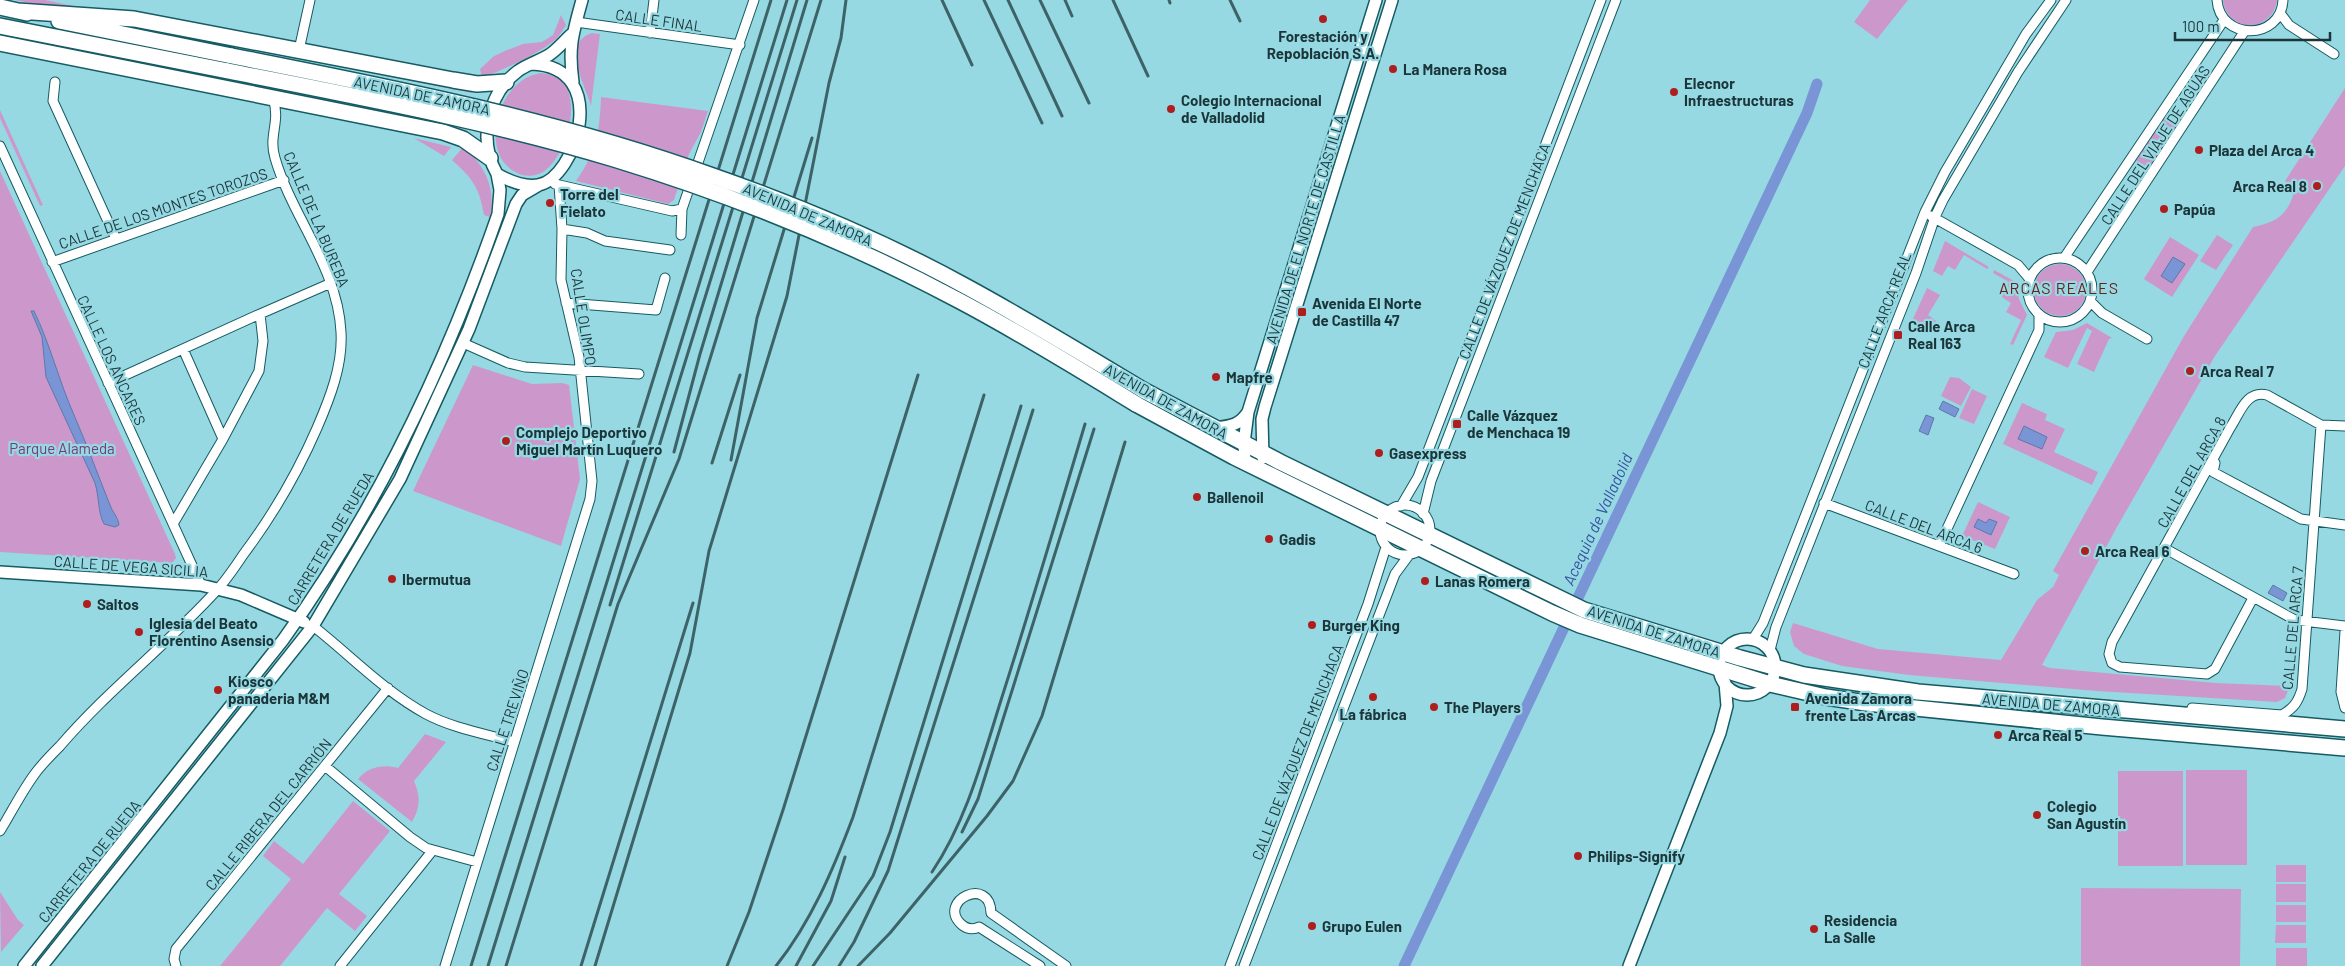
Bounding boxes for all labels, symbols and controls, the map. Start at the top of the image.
street label: CALLE FINAL [614,5,704,35]
scale bar [2175,10,2330,42]
marker: Forestación y Repoblación S.A. [1317,13,1329,25]
text: 100 m [2182,17,2220,35]
place label: Forestación y Repoblación S.A. [1267,27,1379,62]
place label: La Manera Rosa [1403,60,1507,78]
street label: CALLE DEL VIAJE DE AGUAS [2097,62,2213,228]
marker: La Manera Rosa [1387,63,1399,75]
street label: AVENIDA DE ZAMORA [352,72,492,118]
place label: Elecnor Infraestructuras [1684,74,1794,109]
marker: Elecnor Infraestructuras [1668,86,1680,98]
place label: Colegio Internacional de Valladolid [1181,91,1322,126]
marker: Colegio Internacional de Valladolid [1165,103,1177,115]
street label: AVENIDA DE EL NORTE DE CASTILLA [1261,112,1349,346]
street label: CALLE DE VÁZQUEZ DE MENCHACA [1454,140,1554,362]
place label: Plaza del Arca 4 [2209,141,2314,159]
marker: Plaza del Arca 4 [2193,144,2205,156]
street label: CALLE DE LA BUREBA [280,149,354,289]
street label: CALLE DE LOS MONTES TOROZOS [56,164,270,252]
place label: Arca Real 8 [2232,177,2307,195]
street label: AVENIDA DE ZAMORA [741,179,875,249]
marker: Arca Real 8 [2311,180,2323,192]
place label: Torre del Fielato [560,185,619,220]
marker: Torre del Fielato [544,197,556,209]
place label: Papúa [2174,200,2215,218]
marker: Papúa [2158,203,2170,215]
street label: CALLE ARCA REAL [1854,250,1914,370]
street label: CALLE OLIMPO [567,267,601,367]
district label: ARCAS REALES [1999,278,2119,297]
street label: CALLE LOS ANCARES [74,292,150,428]
place label: Avenida El Norte de Castilla 47 [1312,294,1422,329]
marker: Avenida El Norte de Castilla 47 [1296,306,1308,318]
place label: Calle Arca Real 163 [1908,317,1975,352]
marker: Calle Arca Real 163 [1892,329,1904,341]
street label: AVENIDA DE ZAMORA [1101,359,1231,443]
place label: Arca Real 7 [2200,362,2274,380]
marker: Arca Real 7 [2184,365,2196,377]
place label: Mapfre [1226,368,1273,386]
marker: Mapfre [1210,371,1222,383]
place label: Calle Vázquez de Menchaca 19 [1467,406,1570,441]
street label: CALLE DEL ARCA 8 [2153,413,2229,531]
marker: Calle Vázquez de Menchaca 19 [1451,418,1463,430]
place label: Complejo Deportivo Miguel Martín Luquero [516,423,662,458]
marker: Complejo Deportivo Miguel Martín Luquero [500,435,512,447]
park label: Parque Alameda [9,439,115,457]
place label: Gasexpress [1389,444,1467,462]
marker: Gasexpress [1373,447,1385,459]
water label: Acequia de Valladolid [1558,450,1636,588]
street label: CARRETERA DE RUEDA [283,468,377,608]
place label: Ballenoil [1207,488,1264,506]
marker: Ballenoil [1191,491,1203,503]
street label: CALLE DEL ARCA 6 [1863,495,1985,557]
place label: Gadis [1279,530,1316,548]
marker: Gadis [1263,533,1275,545]
place label: Arca Real 6 [2095,542,2169,560]
marker: Arca Real 6 [2079,545,2091,557]
street label: CALLE DE VEGA SICILIA [53,552,209,580]
street label: CALLE DEL ARCA 7 [2278,566,2306,690]
place label: Ibermutua [402,570,471,588]
place label: Lanas Romera [1435,572,1530,590]
marker: Ibermutua [386,573,398,585]
marker: Lanas Romera [1419,575,1431,587]
place label: Saltos [97,595,139,613]
marker: Saltos [81,598,93,610]
street label: AVENIDA DE ZAMORA [1585,601,1723,661]
place label: Iglesia del Beato Florentino Asensio [149,614,274,649]
place label: Burger King [1322,616,1400,634]
marker: Burger King [1306,619,1318,631]
marker: Iglesia del Beato Florentino Asensio [133,626,145,638]
street label: CALLE DE VÁZQUEZ DE MENCHACA [1247,641,1347,863]
street label: CALLE TREVIÑO [482,667,532,773]
place label: Kiosco panaderia M&M [228,672,330,707]
marker: Kiosco panaderia M&M [212,684,224,696]
place label: Avenida Zamora frente Las Arcas [1805,689,1916,724]
street label: AVENIDA DE ZAMORA [1981,689,2121,719]
marker: La fábrica [1367,691,1379,703]
place label: The Players [1444,698,1521,716]
marker: The Players [1428,701,1440,713]
marker: Avenida Zamora frente Las Arcas [1789,701,1801,713]
place label: La fábrica [1339,705,1407,723]
place label: Arca Real 5 [2008,726,2082,744]
marker: Arca Real 5 [1992,729,2004,741]
street label: CALLE RIBERA DEL CARRIÓN [201,734,335,894]
street label: CARRETERA DE RUEDA [34,796,144,926]
place label: Colegio San Agustín [2047,797,2126,832]
marker: Colegio San Agustín [2031,809,2043,821]
place label: Philips-Signify [1588,847,1686,865]
marker: Philips-Signify [1572,850,1584,862]
place label: Residencia La Salle [1824,911,1897,946]
place label: Grupo Eulen [1322,917,1402,935]
marker: Grupo Eulen [1306,920,1318,932]
marker: Residencia La Salle [1808,923,1820,935]

